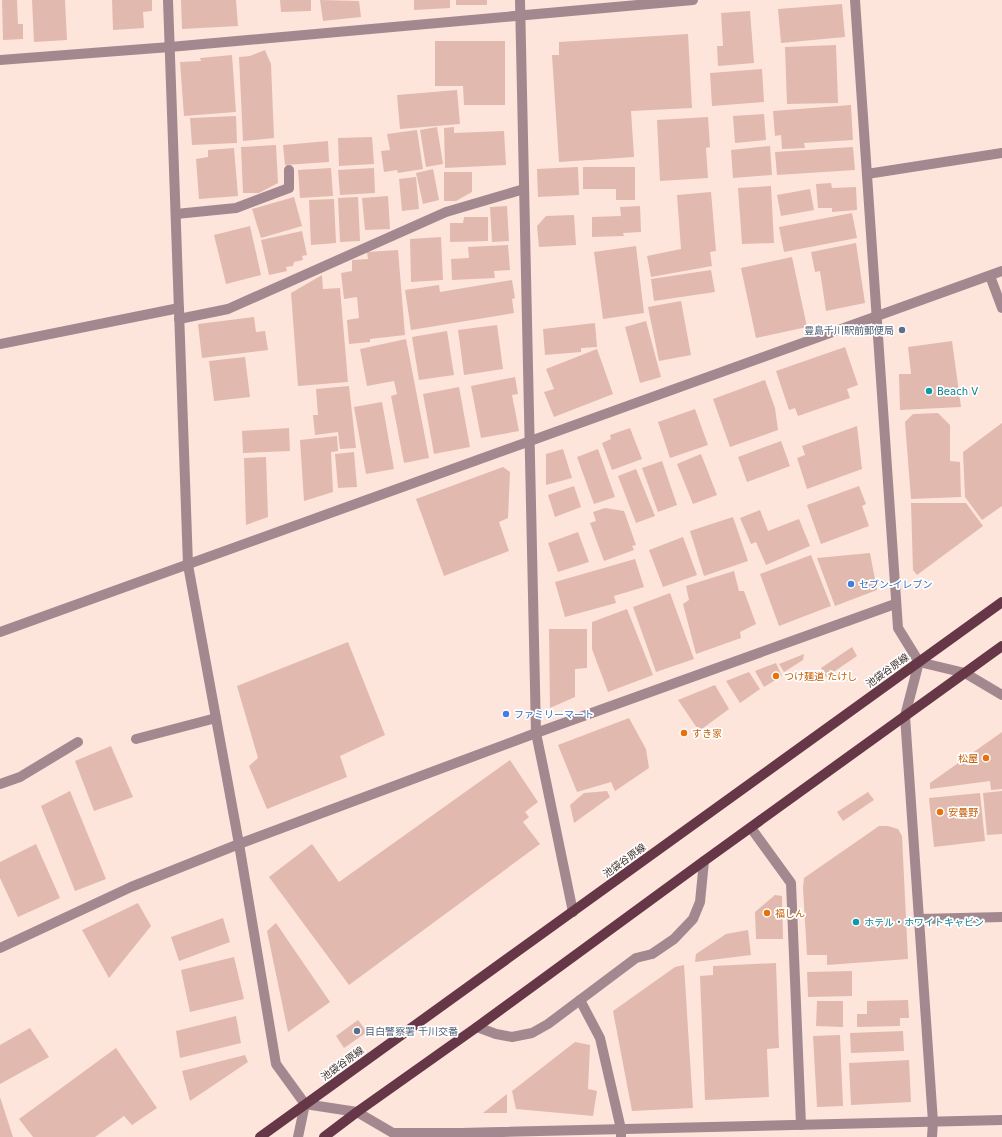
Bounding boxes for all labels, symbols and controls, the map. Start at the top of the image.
place label: 豊島千川駅前郵便局 [804,325,894,336]
marker: 豊島千川駅前郵便局 [897,325,907,335]
marker: Beach V [924,386,934,396]
place label: Beach V [937,386,978,397]
marker: セブン-イレブン [846,579,856,589]
place label: セブン-イレブン [859,579,933,590]
street label: 池袋谷原線 [864,651,911,690]
marker: つけ麺道 たけし [771,671,781,681]
place label: つけ麺道 たけし [784,671,857,682]
marker: ファミリーマート [501,709,511,719]
place label: ファミリーマート [514,709,594,720]
marker: すき家 [679,728,689,738]
place label: すき家 [692,728,722,739]
place label: 松屋 [958,753,978,764]
marker: 松屋 [981,753,991,763]
marker: 安曇野 [935,807,945,817]
place label: 安曇野 [948,807,978,818]
street label: 池袋谷原線 [601,841,648,880]
marker: 福しん [762,908,772,918]
place label: 福しん [775,908,805,919]
marker: ホテル・ホワイトキャビン [851,917,861,927]
place label: ホテル・ホワイトキャビン [864,917,984,928]
marker: 目白警察署 千川交番 [352,1026,362,1036]
place label: 目白警察署 千川交番 [365,1026,458,1037]
street label: 池袋谷原線 [319,1044,366,1083]

